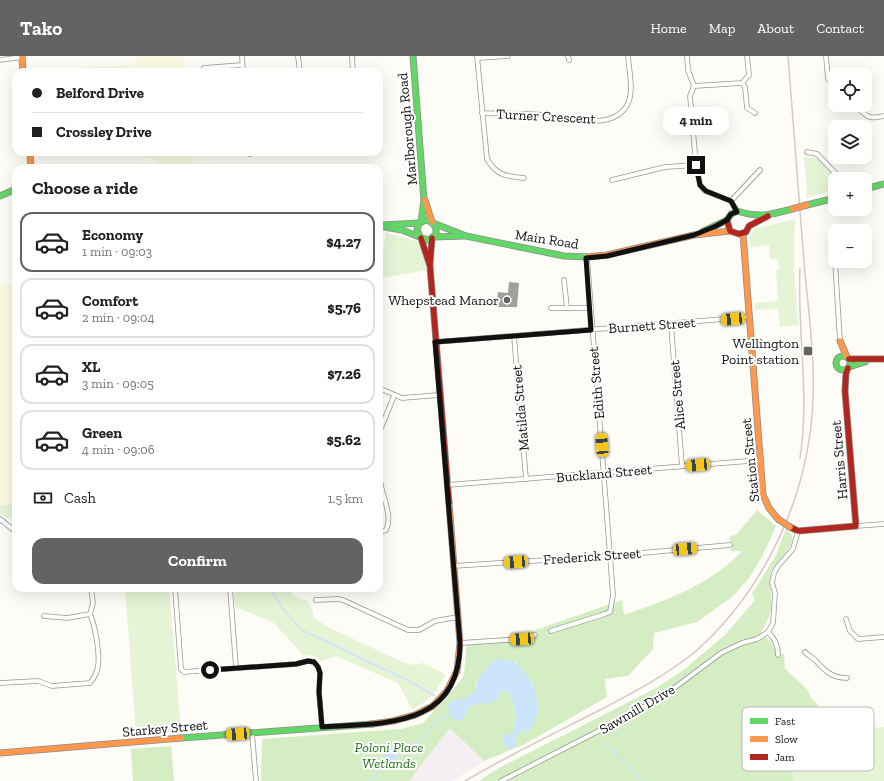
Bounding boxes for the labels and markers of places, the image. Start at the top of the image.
place label: Whepstead Manor [388,292,499,309]
marker: Whepstead Manor [502,295,512,305]
place label: Wellington Point station [721,335,799,368]
marker: Wellington Point station [802,345,814,357]

